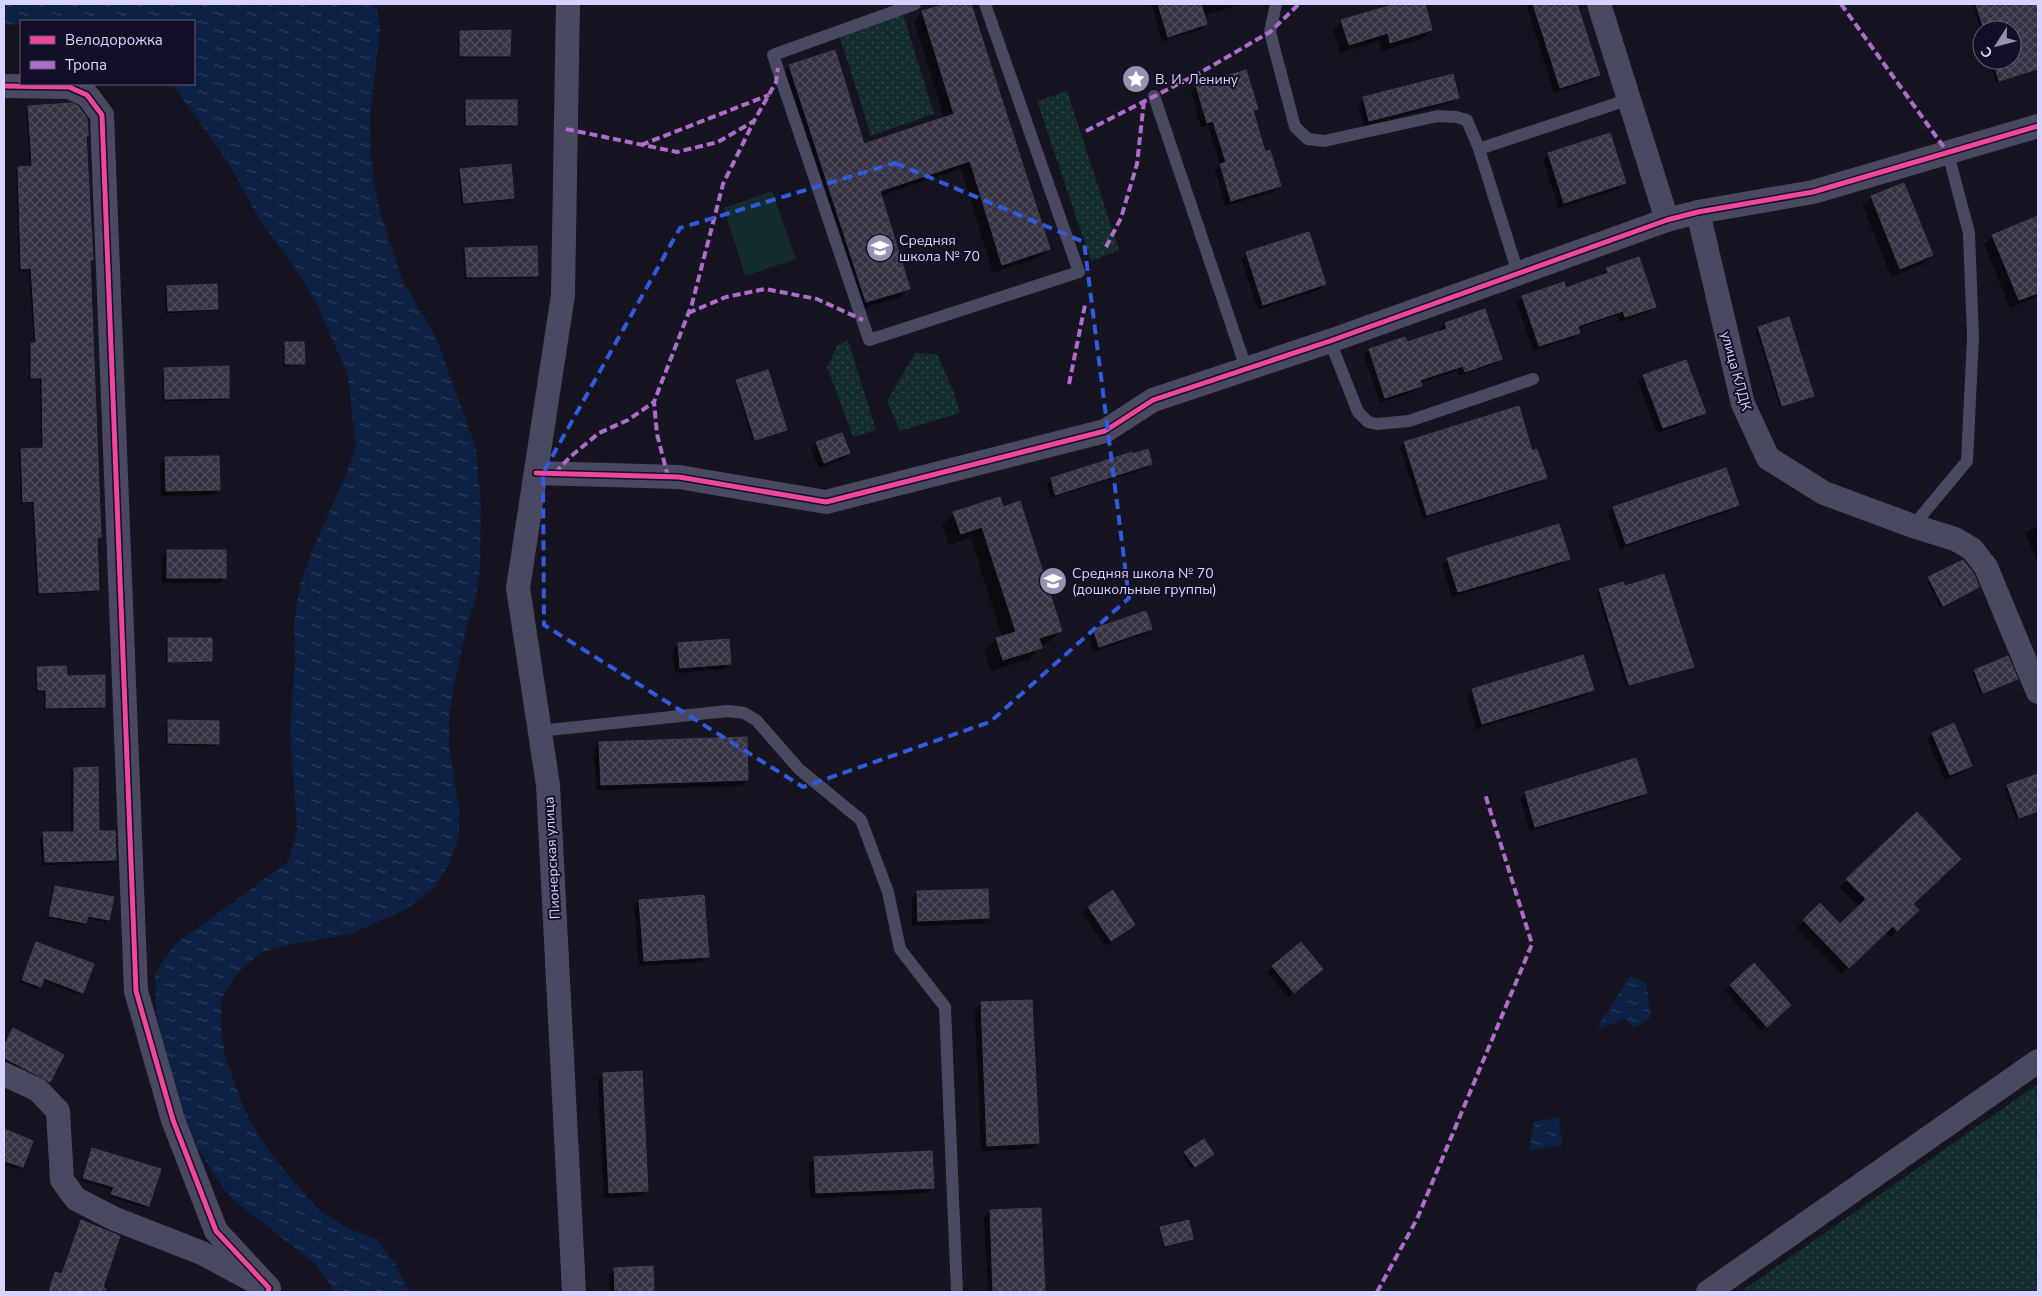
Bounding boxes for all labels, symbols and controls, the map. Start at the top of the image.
legend [20,20,195,85]
north arrow [1972,20,2022,70]
text: Велодорожка [65,30,163,50]
text: С [1976,43,1997,62]
text: Тропа [65,55,107,75]
place icon: В. И. Ленину [1121,64,1151,94]
place label: В. И. Ленину [1155,70,1239,89]
place label: Средняя школа № 70 [899,231,980,266]
school or university icon: Средняя школа № 70 [865,233,895,263]
street label: улица КЛДК [1716,329,1756,413]
place label: Средняя школа № 70 (дошкольные группы) [1072,564,1217,599]
school or university icon: Средняя школа № 70 (дошкольные группы) [1038,566,1068,596]
street label: Пионерская улица [539,796,565,920]

